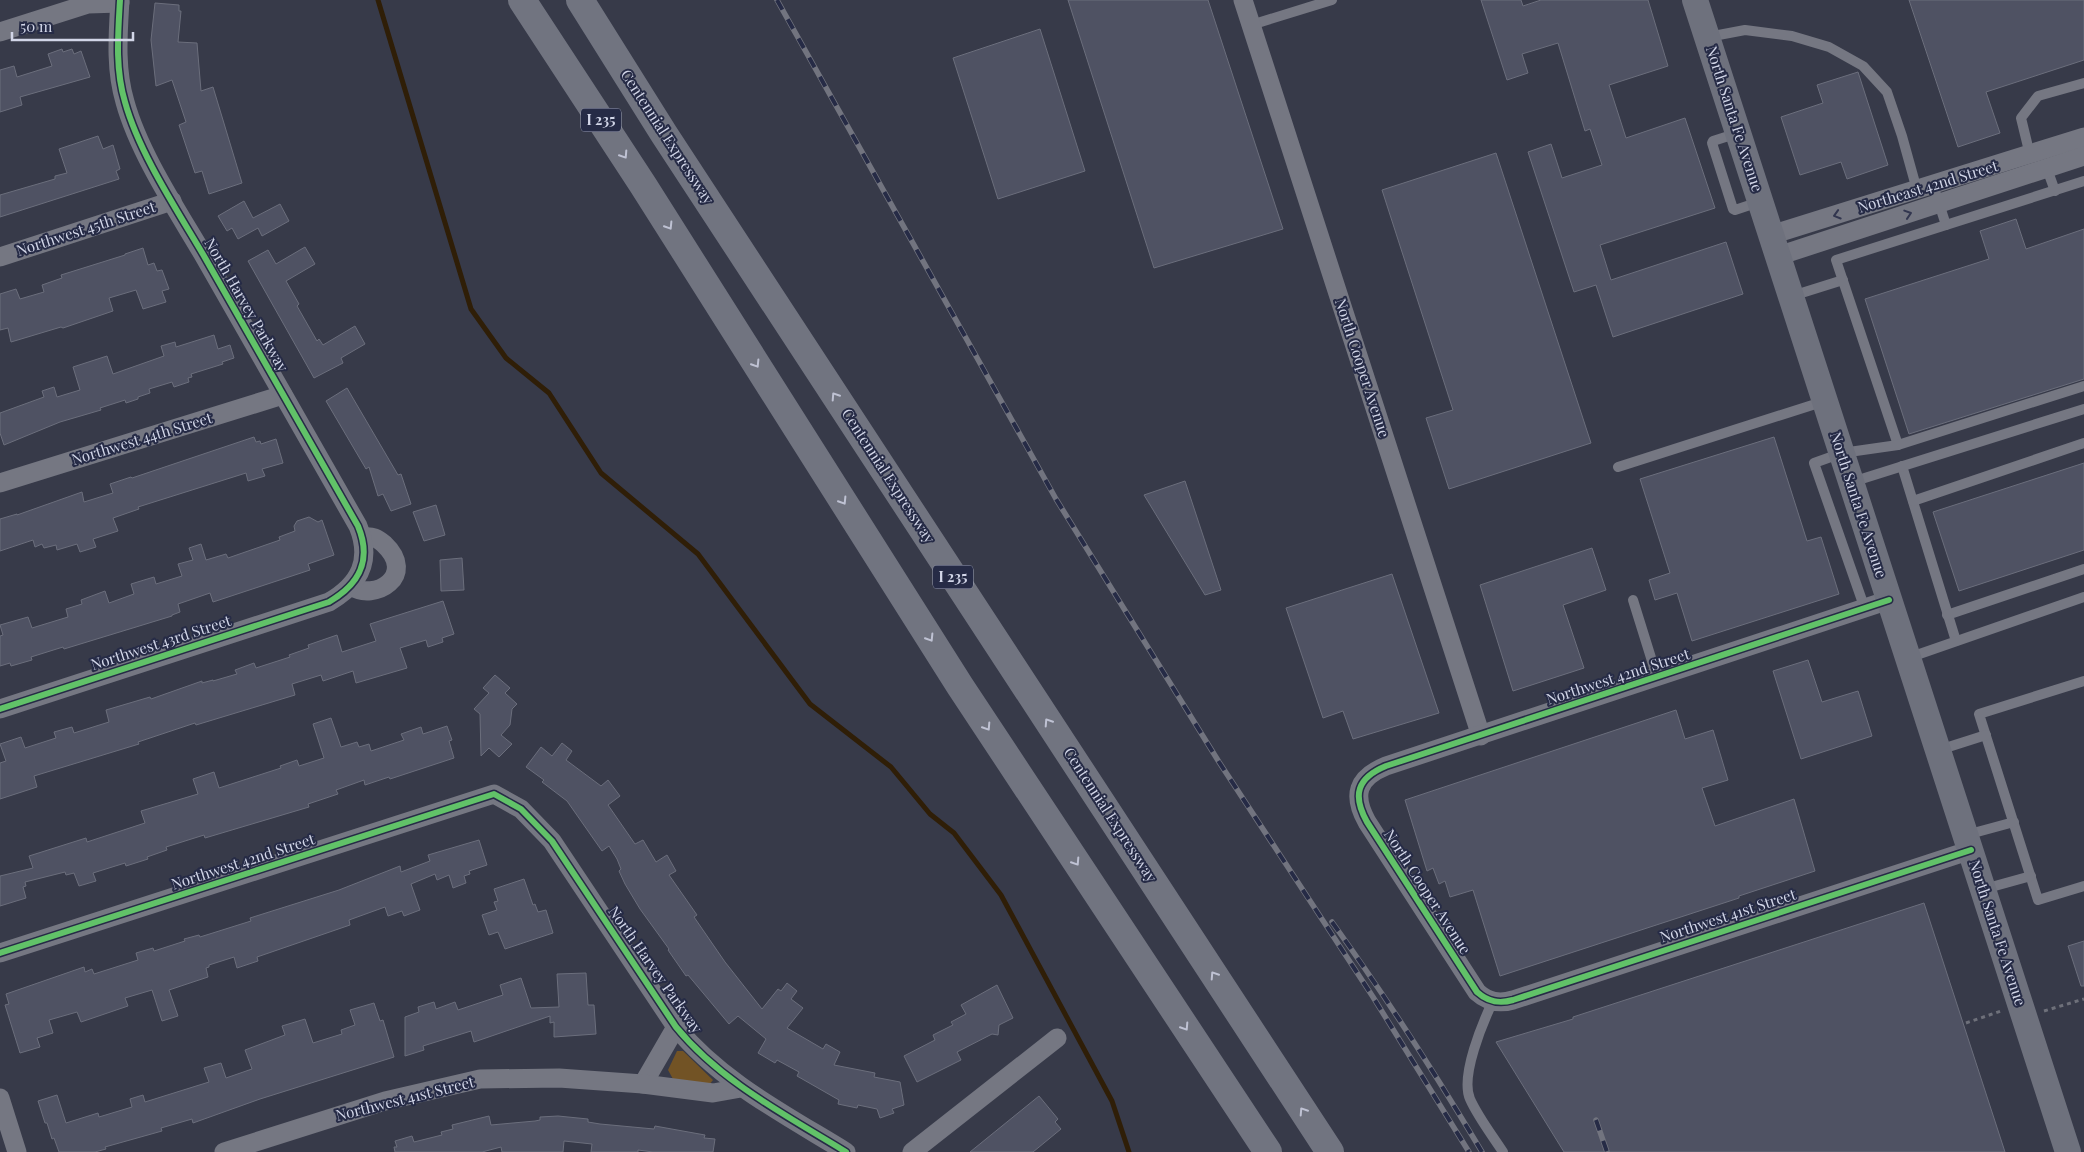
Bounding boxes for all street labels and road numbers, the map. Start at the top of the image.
street label: North Santa Fe Avenue [1702,43,1768,194]
street label: Centennial Expressway [617,65,719,208]
road number: I 235 [581,108,621,132]
street label: Northeast 42nd Street [1855,155,2001,217]
street label: Northwest 45th Street [14,196,158,260]
street label: North Harvey Parkway [200,234,294,375]
street label: North Cooper Avenue [1331,296,1395,440]
street label: Centennial Expressway [838,404,940,547]
street label: Northwest 44th Street [69,407,215,469]
street label: North Santa Fe Avenue [1826,429,1892,580]
road number: I 235 [933,566,973,588]
street label: Northwest 43rd Street [88,610,234,674]
street label: Northwest 42nd Street [1543,643,1693,709]
street label: Centennial Expressway [1060,743,1162,886]
street label: North Cooper Avenue [1380,825,1476,958]
street label: Northwest 42nd Street [168,828,318,894]
street label: North Santa Fe Avenue [1965,857,2031,1008]
street label: Northwest 41st Street [1657,883,1799,947]
street label: North Harvey Parkway [604,902,708,1037]
street label: Northwest 41st Street [333,1071,477,1125]

